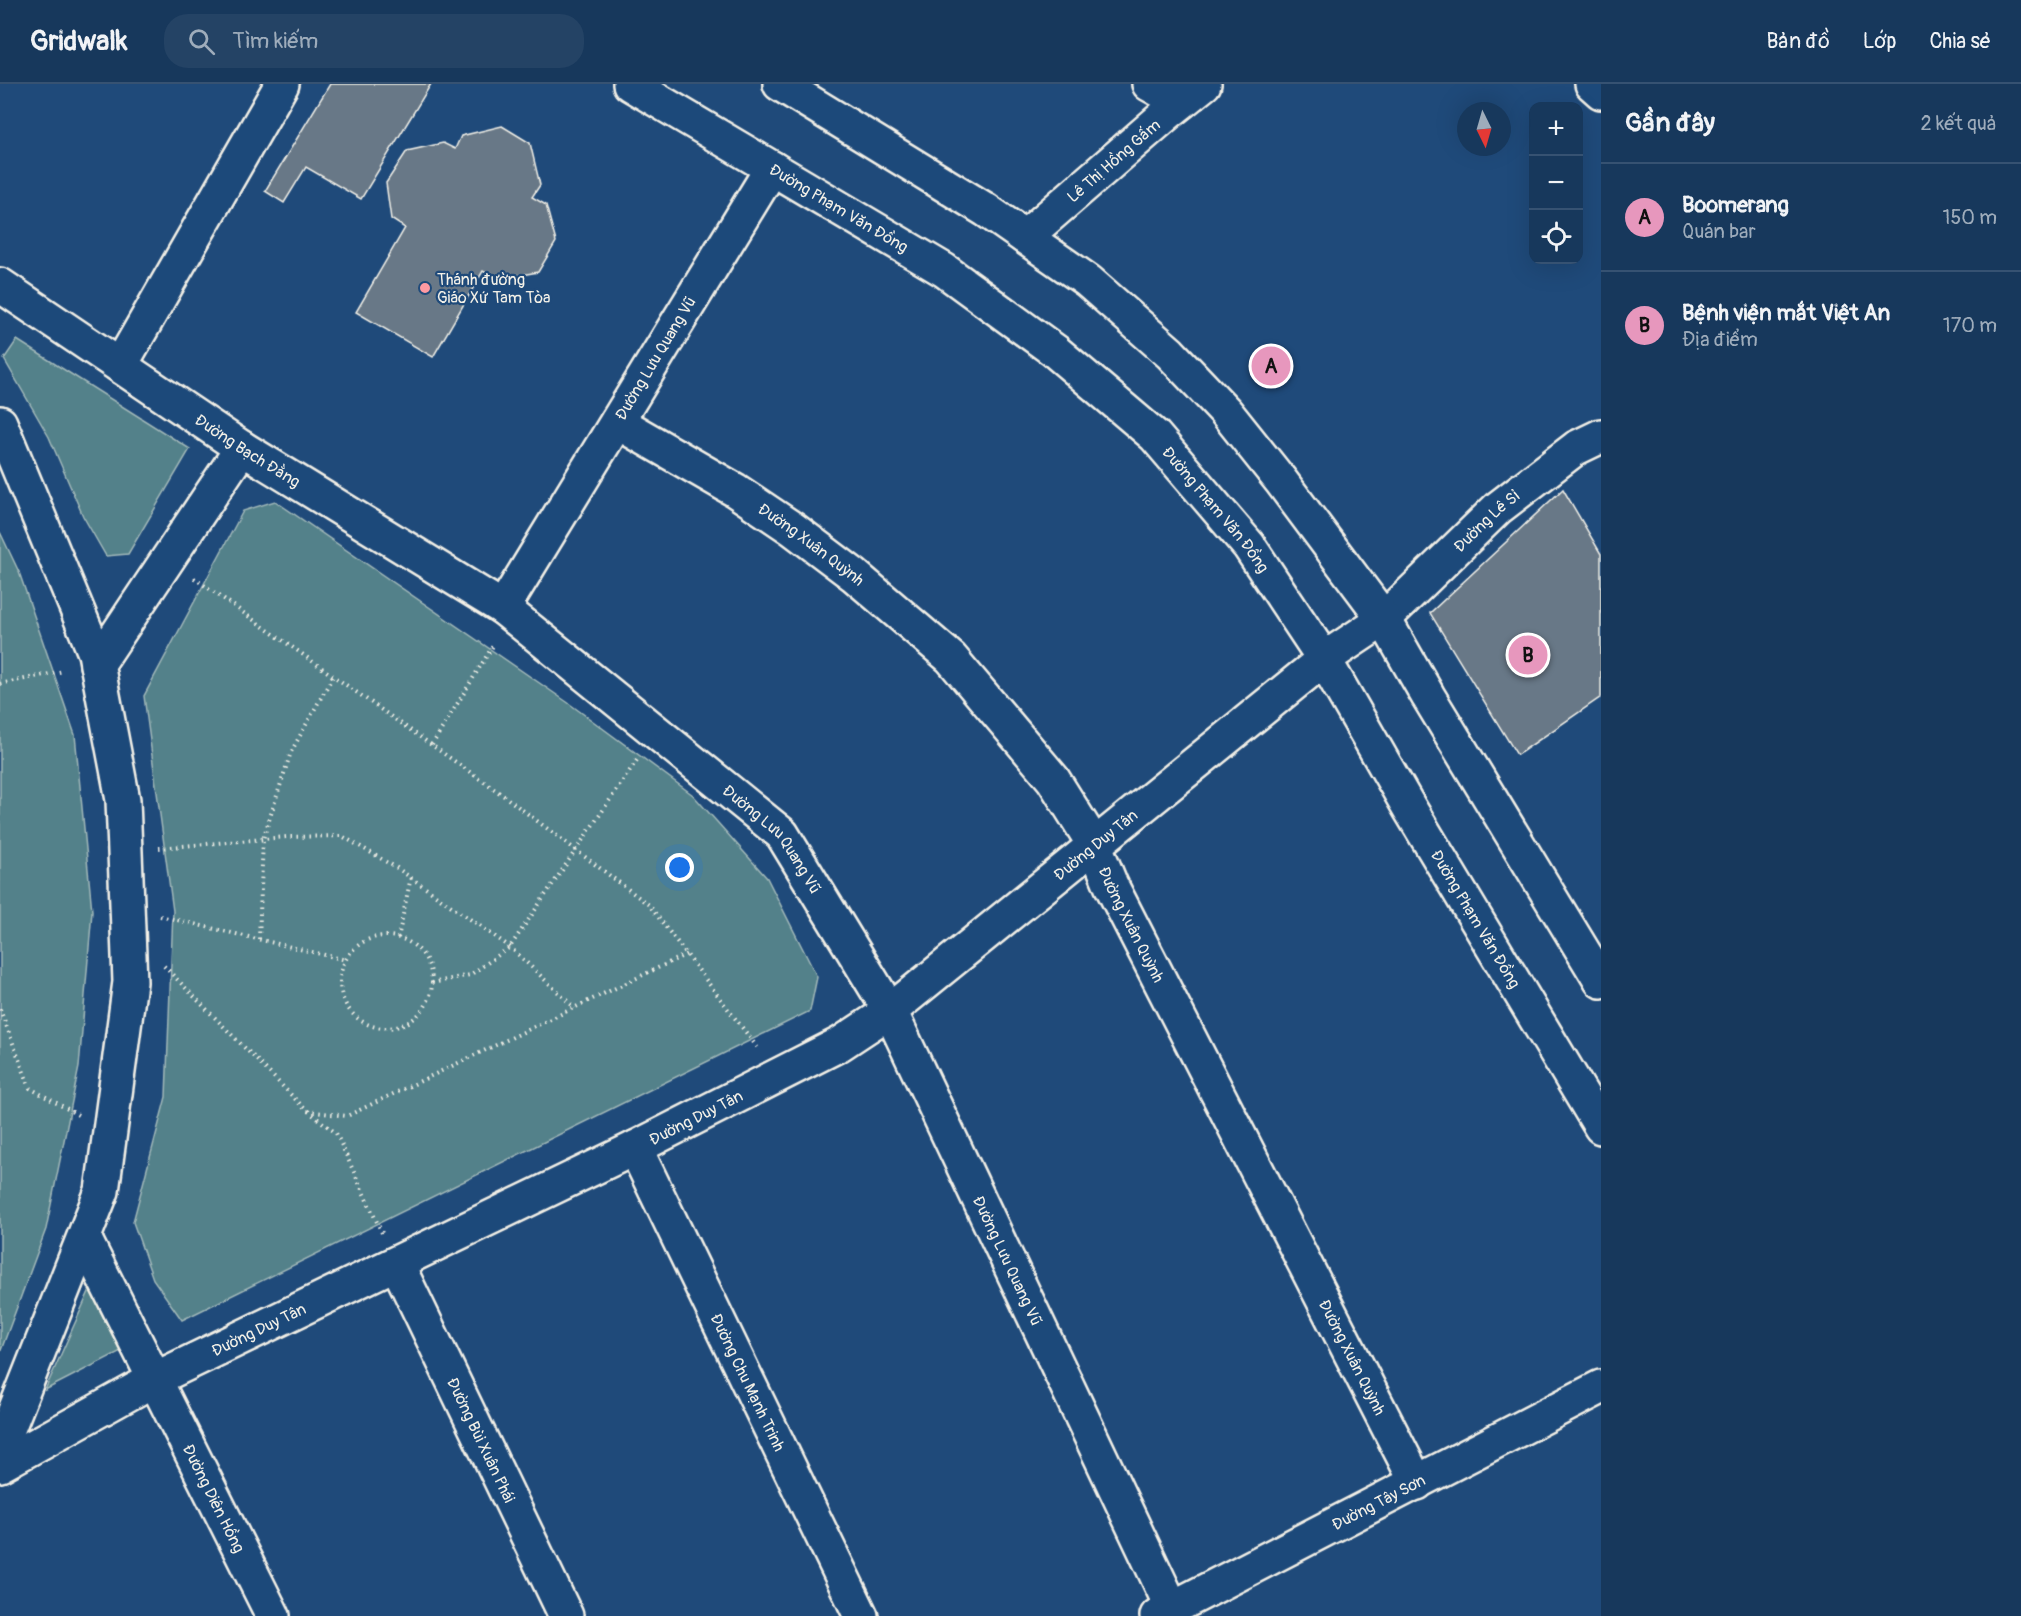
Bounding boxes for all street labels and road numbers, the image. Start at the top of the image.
street label: Lê Thị Hồng Gấm [1063,115,1165,207]
street label: Đường Phạm Văn Đồng [766,160,912,258]
street label: Đường Lưu Quang Vũ [611,293,701,424]
street label: Đường Bạch Đằng [191,410,304,492]
street label: Đường Phạm Văn Đồng [1157,443,1273,577]
street label: Đường Lê Sỉ [1450,486,1524,557]
street label: Đường Xuân Quỳnh [754,499,868,591]
street label: Đường Lưu Quang Vũ [718,781,825,898]
street label: Đường Duy Tân [1050,805,1142,885]
street label: Đường Phạm Văn Đồng [1426,847,1524,992]
street label: Đường Xuân Quỳnh [1094,864,1168,986]
street label: Đường Duy Tân [646,1086,746,1150]
street label: Đường Lưu Quang Vũ [968,1193,1046,1329]
street label: Đường Xuân Quỳnh [1314,1296,1390,1419]
street label: Đường Duy Tân [208,1299,309,1361]
street label: Đường Chu Mạnh Trinh [705,1310,789,1455]
street label: Đường Bùi Xuân Phái [442,1374,519,1506]
street label: Đường Diên Hồng [178,1441,249,1556]
street label: Đường Tây Sơn [1329,1470,1429,1535]

